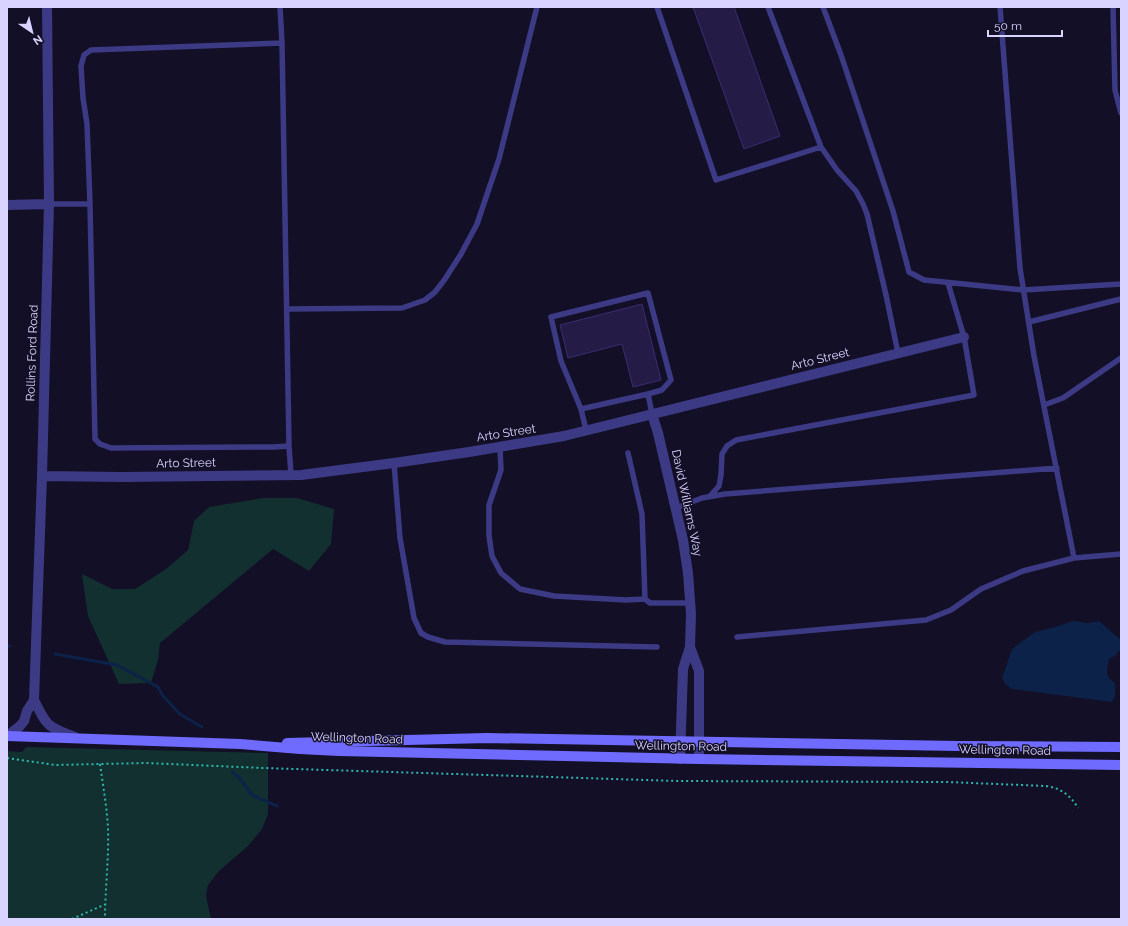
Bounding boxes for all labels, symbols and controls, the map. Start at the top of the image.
north arrow [12,12,52,52]
scale bar [988,12,1062,38]
text: 50 m [994,19,1022,33]
text: N [30,32,45,48]
street label: Rollins Ford Road [23,304,41,402]
street label: Arto Street [789,345,851,373]
street label: Arto Street [475,421,537,445]
street label: David Williams Way [669,448,705,558]
street label: Arto Street [156,455,216,471]
street label: Wellington Road [311,729,403,747]
street label: Wellington Road [635,738,727,754]
street label: Wellington Road [959,742,1051,758]

